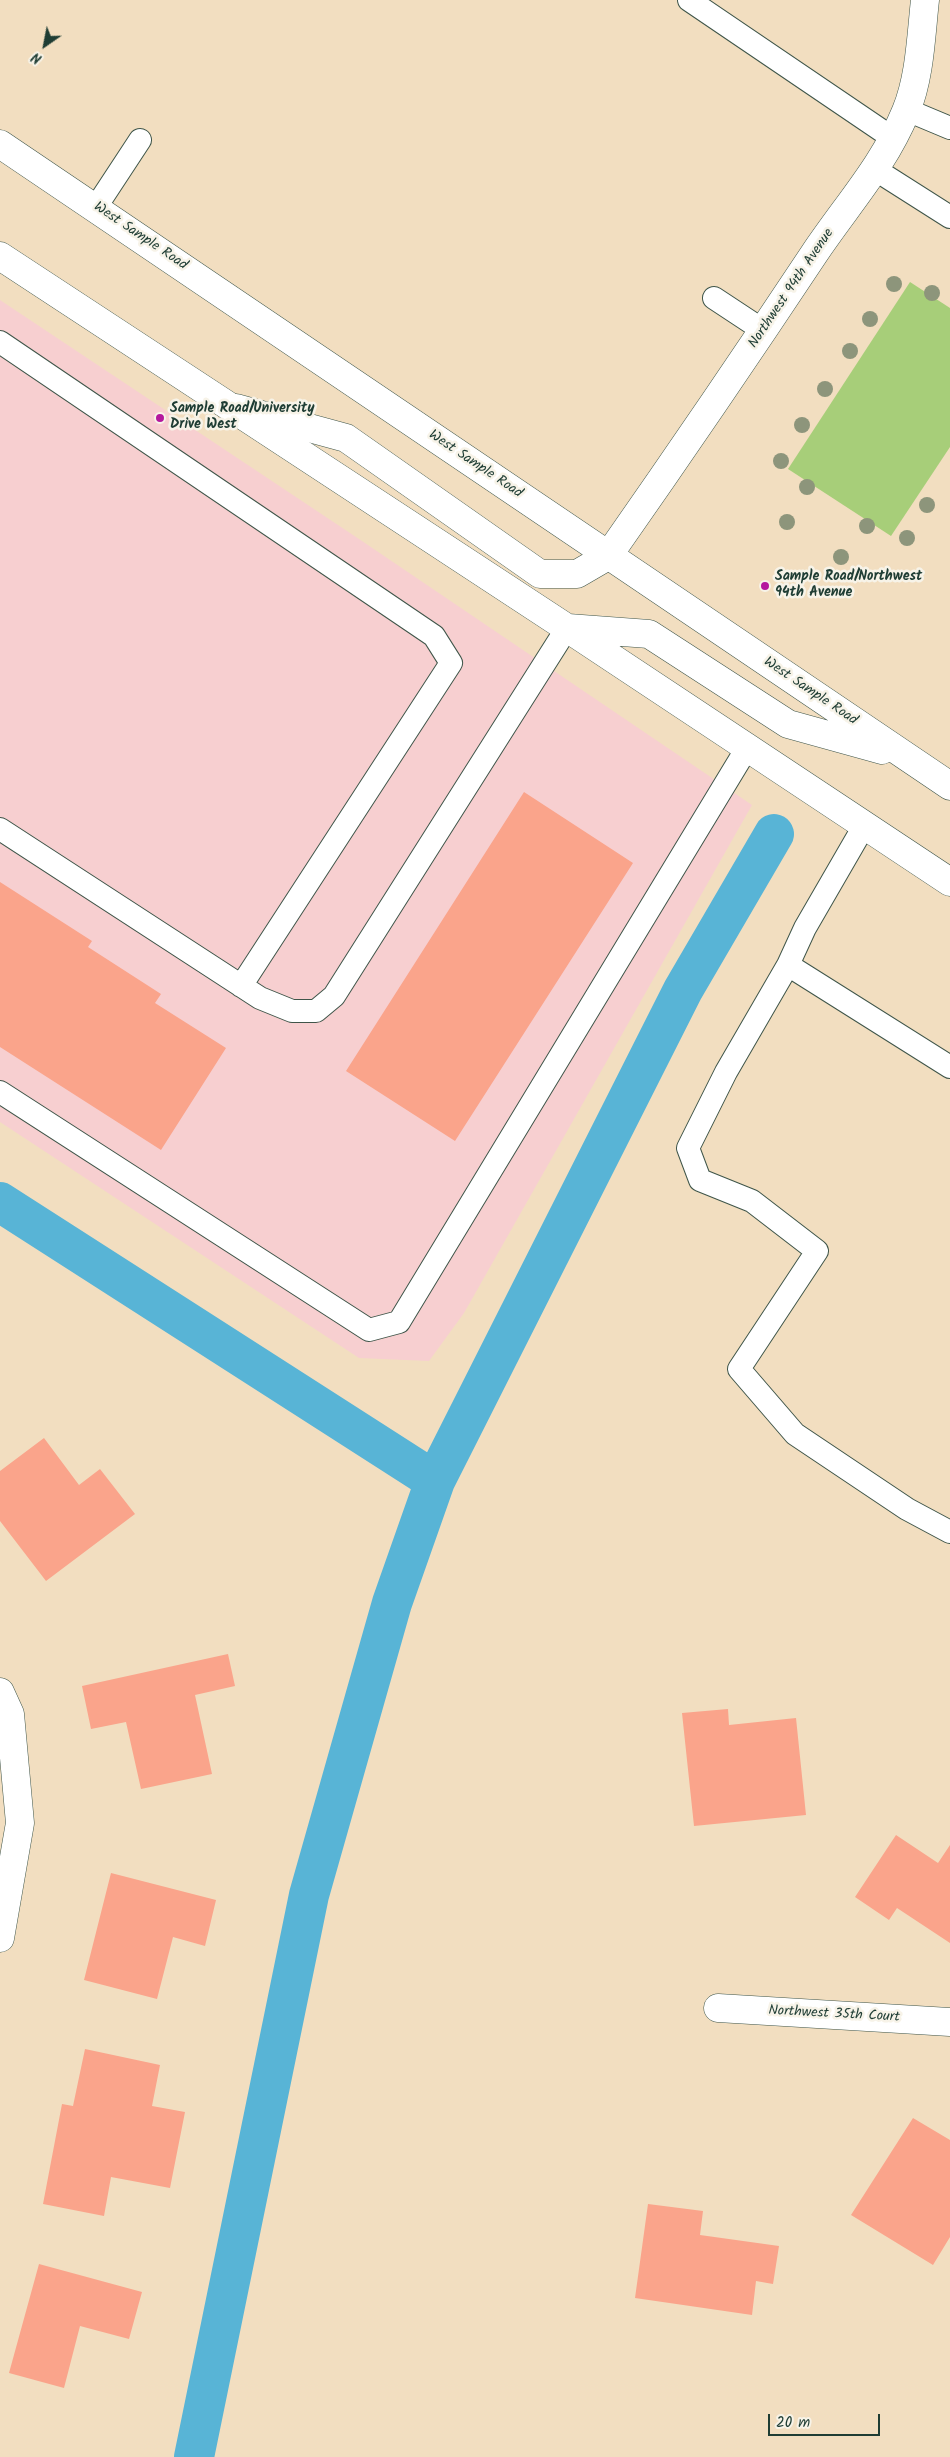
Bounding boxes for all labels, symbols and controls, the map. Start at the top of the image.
north arrow [20,20,70,70]
text: N [27,46,47,69]
street label: West Sample Road [90,199,190,275]
street label: Northwest 94th Avenue [746,226,838,352]
place label: Sample Road/University Drive West [170,402,315,434]
marker: Sample Road/University Drive West [154,412,166,424]
street label: West Sample Road [425,427,525,503]
place label: Sample Road/Northwest 94th Avenue [775,570,922,602]
marker: Sample Road/Northwest 94th Avenue [759,580,771,592]
street label: West Sample Road [760,654,860,730]
street label: Northwest 35th Court [768,2003,900,2027]
scale bar [770,2404,882,2436]
text: 20 m [776,2411,810,2435]

